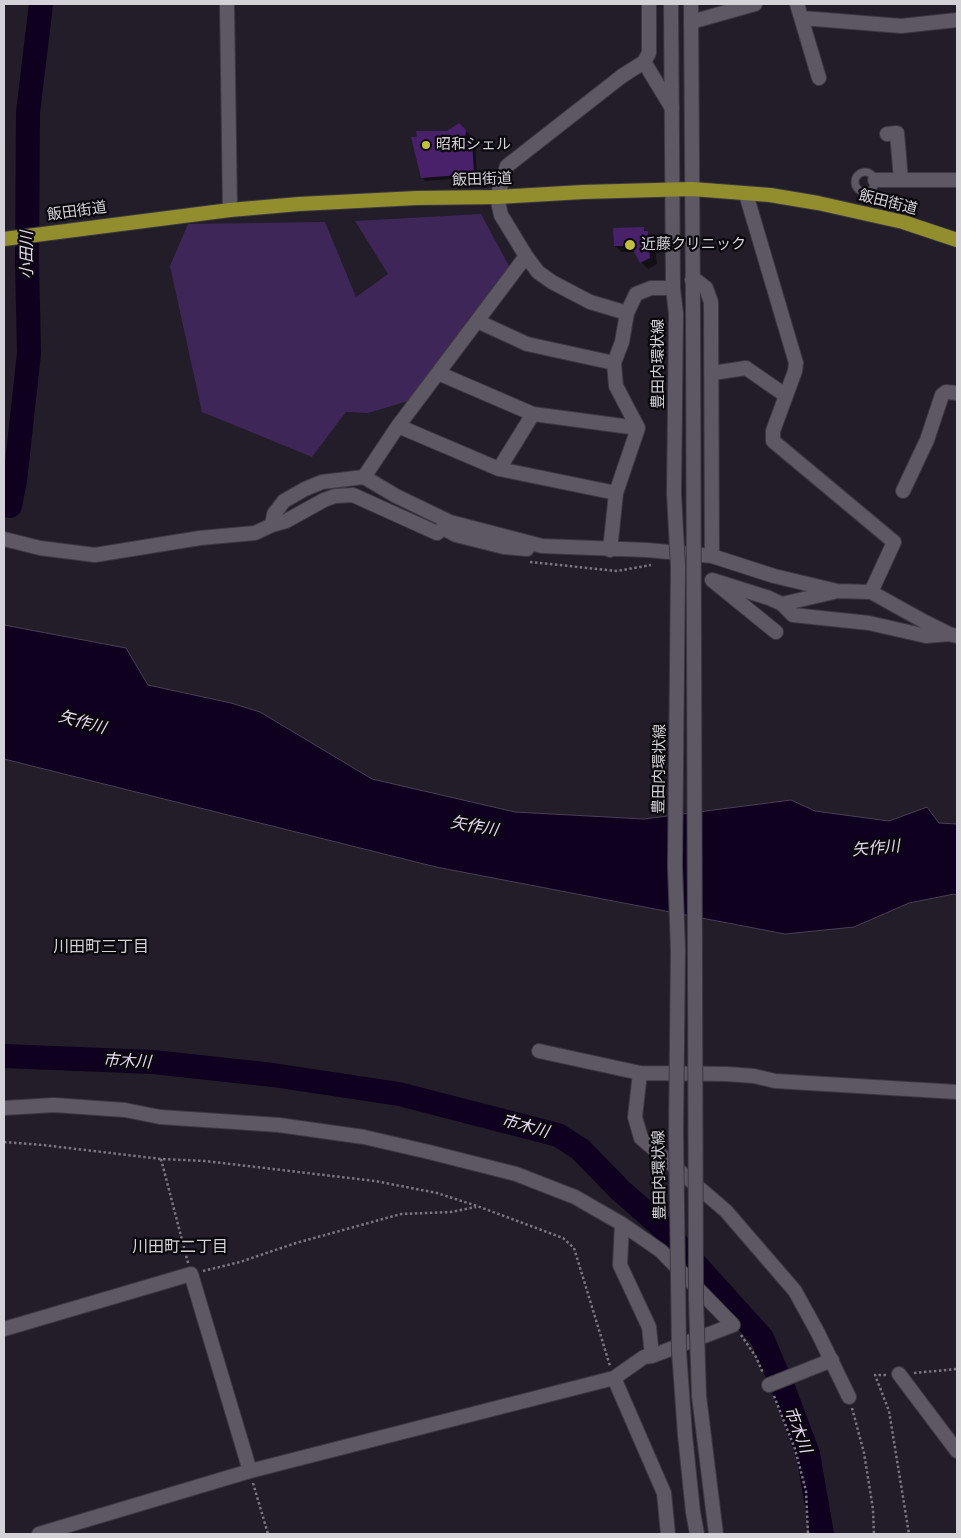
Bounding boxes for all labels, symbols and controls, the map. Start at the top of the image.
place label: 昭和シェル [436,136,511,154]
marker: 昭和シェル [420,139,432,151]
street label: 飯田街道 [452,170,512,190]
street label: 飯田街道 [857,187,919,219]
street label: 飯田街道 [46,199,108,225]
water label: 小田川 [18,231,38,279]
place label: 近藤クリニック [641,236,746,254]
marker: 近藤クリニック [623,238,637,252]
street label: 豊田内環状線 [650,319,668,409]
water label: 矢作川 [56,708,108,738]
street label: 豊田内環状線 [650,724,670,814]
water label: 矢作川 [449,813,499,841]
water label: 矢作川 [851,837,901,861]
district label: 川田町三丁目 [53,938,149,958]
water label: 市木川 [103,1051,151,1073]
water label: 市木川 [499,1112,551,1142]
street label: 豊田内環状線 [650,1130,670,1220]
district label: 川田町二丁目 [132,1238,228,1258]
water label: 市木川 [779,1404,815,1456]

